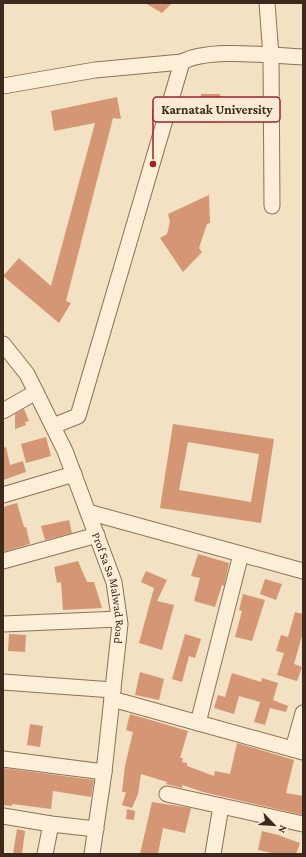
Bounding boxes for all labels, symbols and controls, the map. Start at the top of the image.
callout: Karnatak University [153,97,280,122]
text: Karnatak University [161,102,273,117]
street label: Prof Sa Sa Malwad Road [89,530,127,645]
north arrow [254,805,294,845]
text: N [276,823,290,836]

